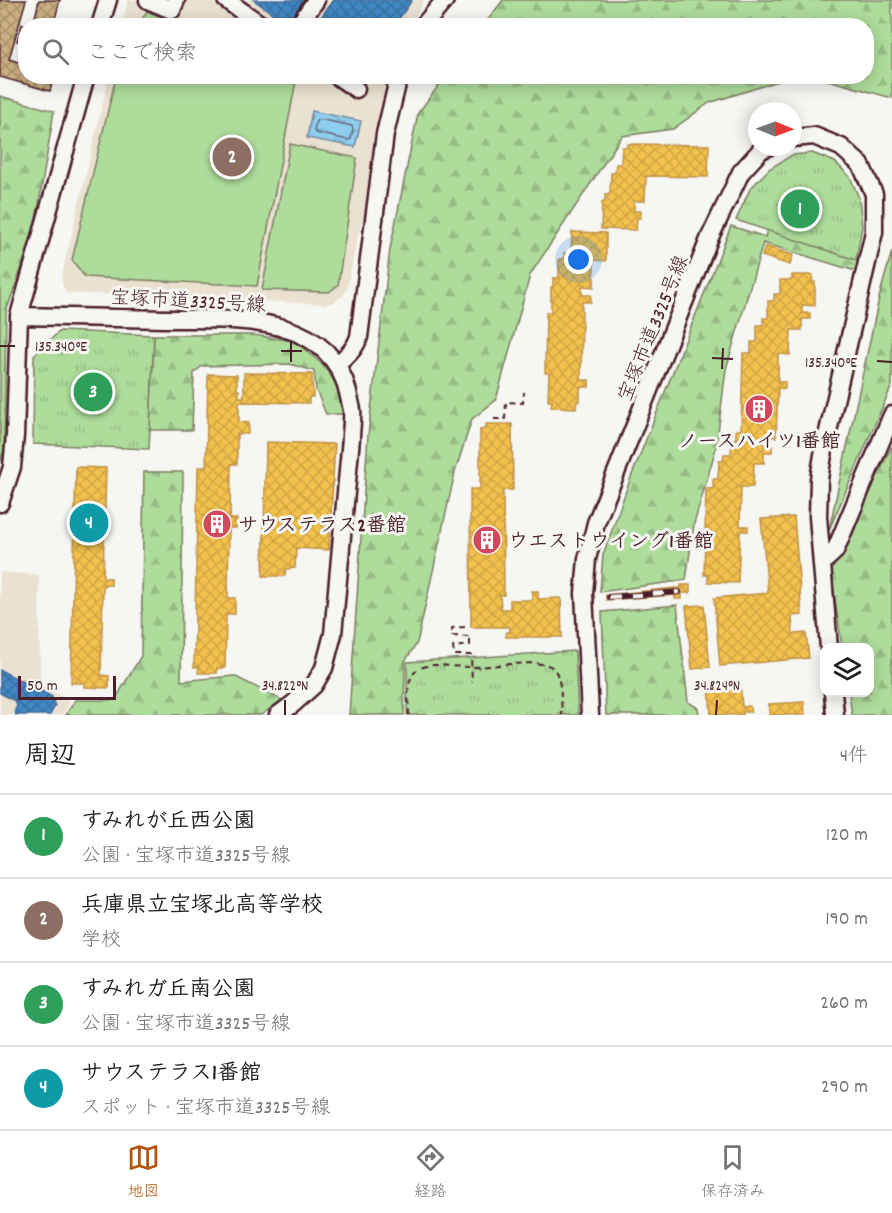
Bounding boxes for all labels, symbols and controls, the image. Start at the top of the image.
search box [18,18,874,84]
icon: search [39,35,72,68]
text: ここで検索 [87,39,197,70]
north arrow [748,102,802,156]
pin: 2 [212,134,252,180]
pin: 1 [780,186,820,232]
your location [564,245,593,274]
street label: 宝塚市道3325号線 [613,252,697,407]
street label: 宝塚市道3325号線 [109,285,266,321]
text: 135.340°E [35,337,87,359]
text: 135.340°E [805,353,857,375]
pin: 3 [74,370,112,414]
building icon: ノースハイツ1番館 [743,393,775,425]
place label: ノースハイツ1番館 [677,429,841,457]
pin: 4 [70,500,109,546]
building icon: サウステラス2番館 [201,508,233,540]
place label: サウステラス2番館 [238,513,406,541]
building icon: ウエストウイング1番館 [471,524,503,556]
place label: ウエストウイング1番館 [508,529,714,557]
map controls [820,643,874,697]
button: layers [820,643,874,697]
scale bar [18,673,116,700]
text: 50 m [27,675,58,698]
text: 34.822°N [262,676,308,698]
text: 34.824°N [694,676,740,698]
text: 周辺 [24,739,76,776]
text: 4件 [840,743,868,771]
text: すみれが丘西公園 [81,807,255,838]
text: 1 [41,822,46,850]
text: 120 m [826,822,868,850]
text: 公園 · 宝塚市道3325号線 [81,843,291,871]
text: 兵庫県立宝塚北高等学校 [81,891,323,922]
text: 2 [39,906,48,934]
text: 190 m [825,906,868,934]
text: 学校 [81,927,121,955]
text: すみれガ丘南公園 [81,975,255,1006]
text: 3 [39,990,48,1018]
text: 260 m [820,990,868,1018]
text: 公園 · 宝塚市道3325号線 [81,1011,291,1039]
text: サウステラス1番館 [81,1059,261,1090]
text: 4 [39,1074,48,1102]
text: 290 m [821,1074,868,1102]
text: スポット · 宝塚市道3325号線 [81,1095,331,1123]
tab: 地図 [127,1141,160,1204]
tab: 経路 [414,1141,447,1204]
tab: 保存済み [701,1141,765,1204]

